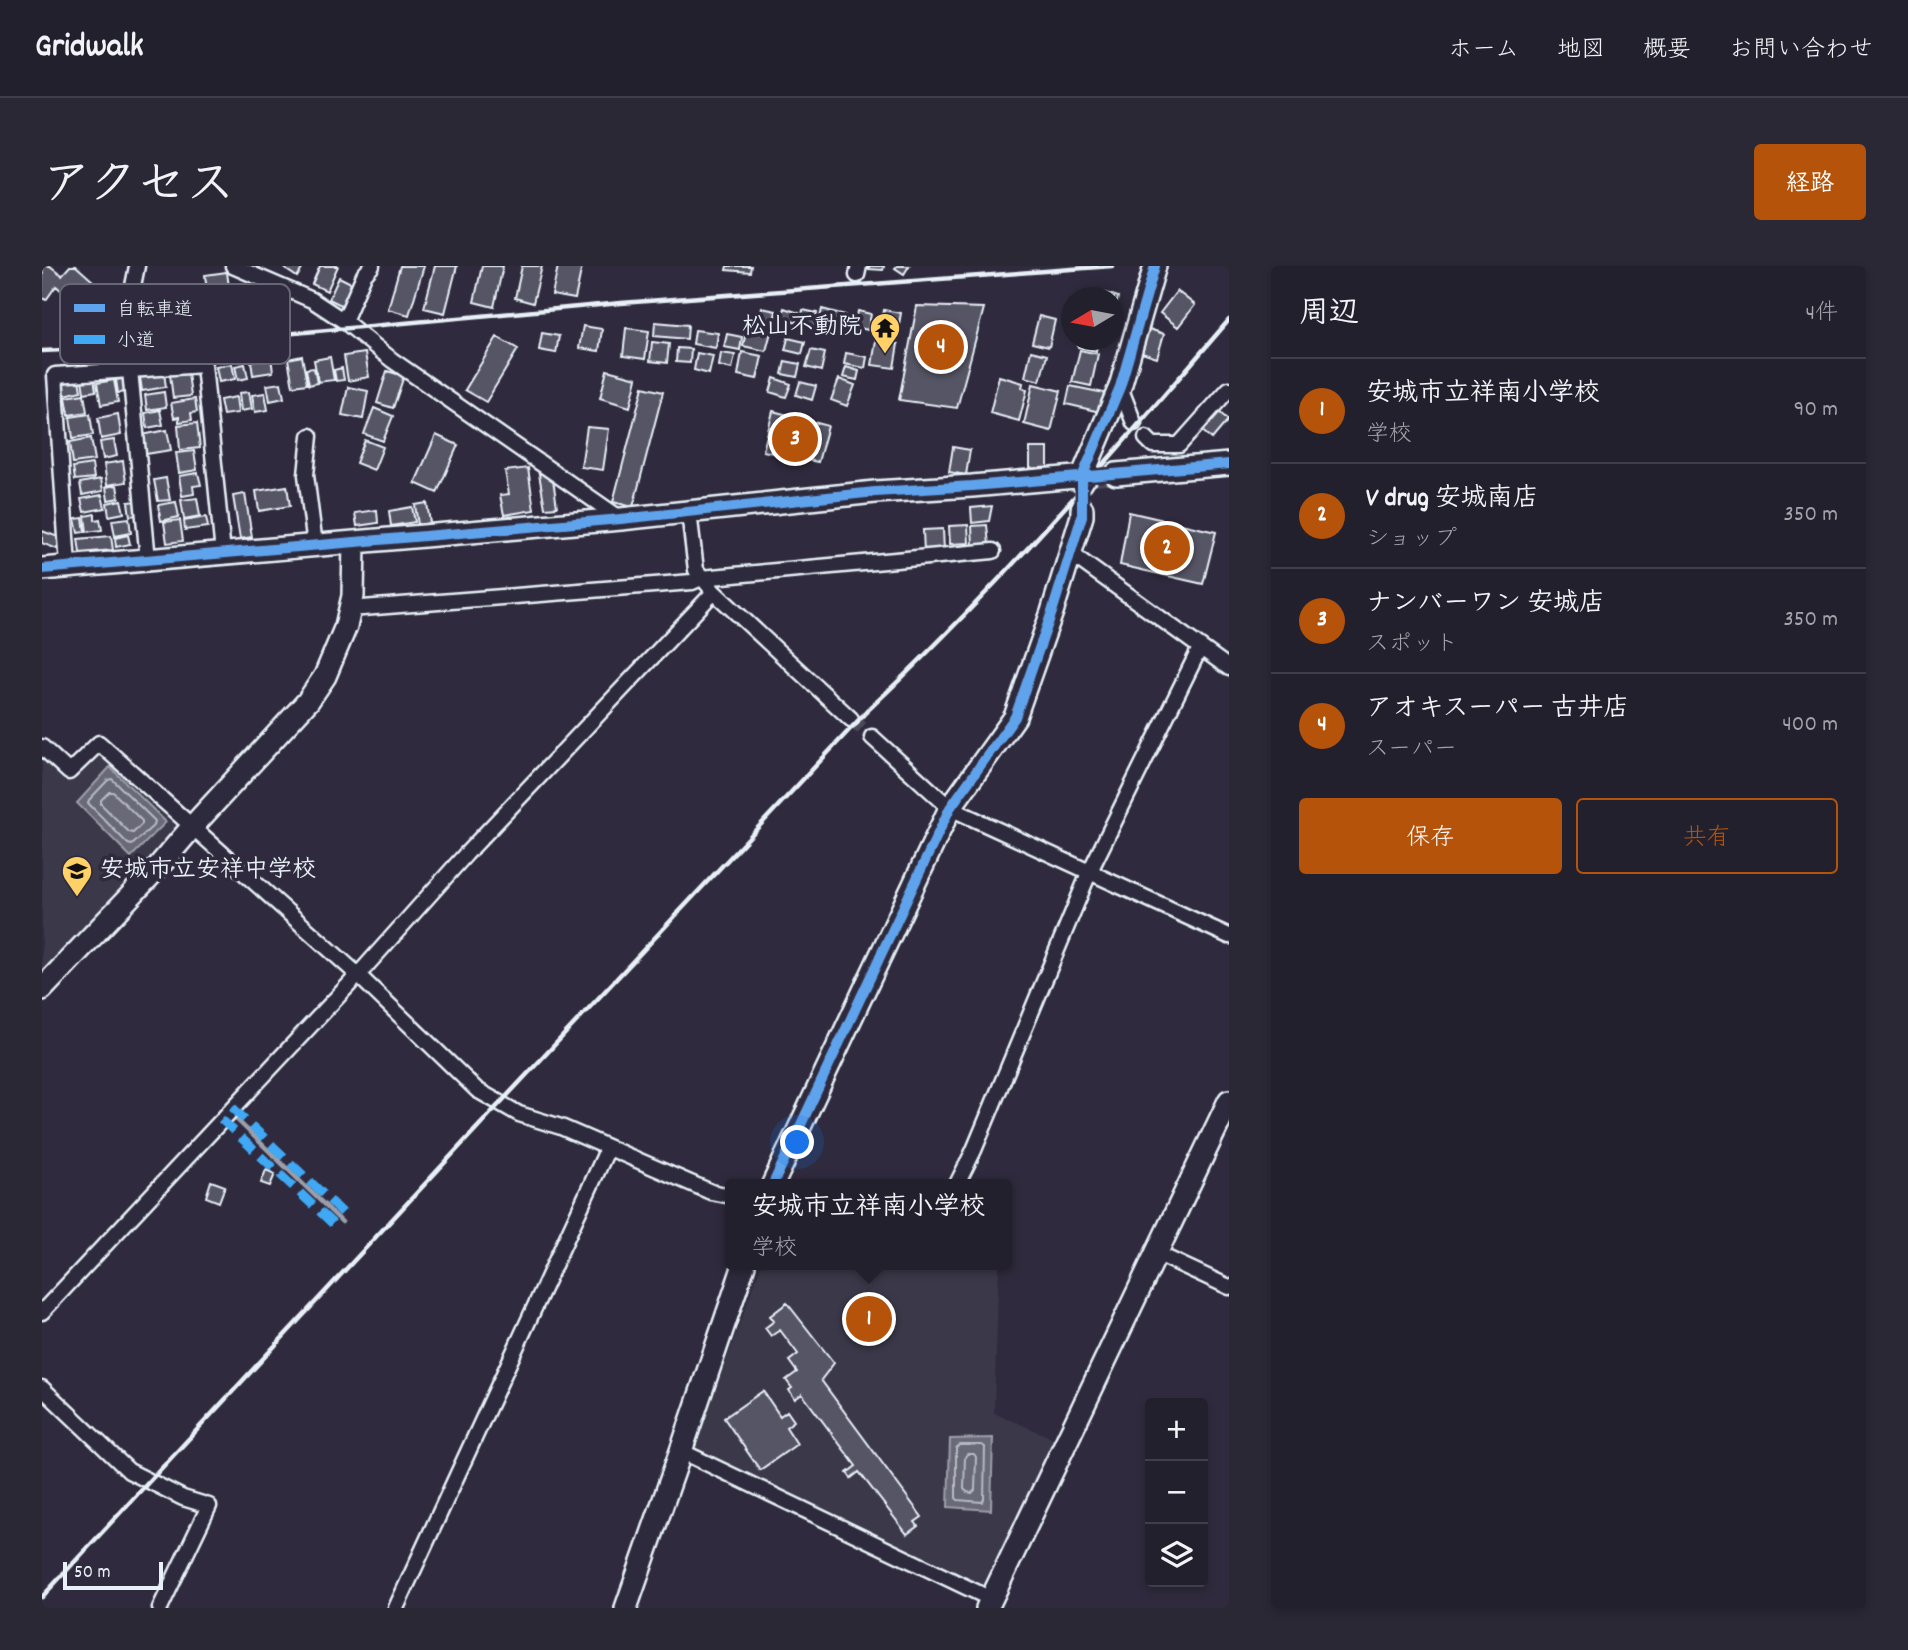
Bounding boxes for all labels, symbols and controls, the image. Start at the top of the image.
text: Gridwalk [35,25,144,72]
text: ホーム [1448,34,1519,68]
text: 地図 [1557,34,1605,68]
text: 概要 [1643,34,1691,68]
text: お問い合わせ [1729,34,1873,68]
button: 経路 [1754,144,1866,220]
text: アクセス [42,153,235,223]
legend [60,284,290,364]
north arrow [1061,287,1124,350]
text: 周辺 [1299,294,1359,337]
text: 自転車道 [117,298,193,325]
text: 4件 [1805,298,1838,331]
place label: 松山不動院 [742,311,862,345]
temple icon: 松山不動院 [868,311,902,355]
pin: 4 [918,321,964,373]
text: 小道 [117,329,155,356]
text: 安城市立祥南小学校 [1366,376,1600,413]
text: 1 [1319,394,1325,427]
text: 90 m [1794,394,1838,427]
pin: 3 [772,413,818,465]
text: 学校 [1366,419,1412,452]
text: V drug 安城南店 [1366,481,1539,518]
text: 2 [1317,499,1327,532]
text: 350 m [1784,499,1838,532]
pin: 2 [1144,522,1190,574]
text: ショップ [1366,524,1457,557]
text: ナンバーワン 安城店 [1366,586,1605,623]
text: 3 [1317,604,1327,637]
text: 350 m [1784,604,1838,637]
text: スポット [1366,629,1458,662]
text: アオキスーパー 古井店 [1366,691,1629,728]
text: 4 [1317,709,1327,742]
text: 400 m [1782,709,1838,742]
text: スーパー [1366,734,1457,767]
button: 保存 [1299,798,1562,874]
button: 共有 [1576,798,1838,874]
school or university icon: 安城市立安祥中学校 [60,854,94,898]
place label: 安城市立安祥中学校 [100,854,316,888]
your location [780,1125,814,1159]
popup [725,1179,1012,1270]
text: 安城市立祥南小学校 [751,1190,986,1227]
text: 学校 [751,1233,797,1266]
pin: 1 [846,1293,892,1345]
map controls [1145,1398,1208,1587]
button: + [1145,1398,1208,1461]
button: − [1145,1461,1208,1524]
button: layers [1145,1524,1208,1587]
scale bar [63,1559,163,1591]
text: 50 m [74,1560,111,1587]

